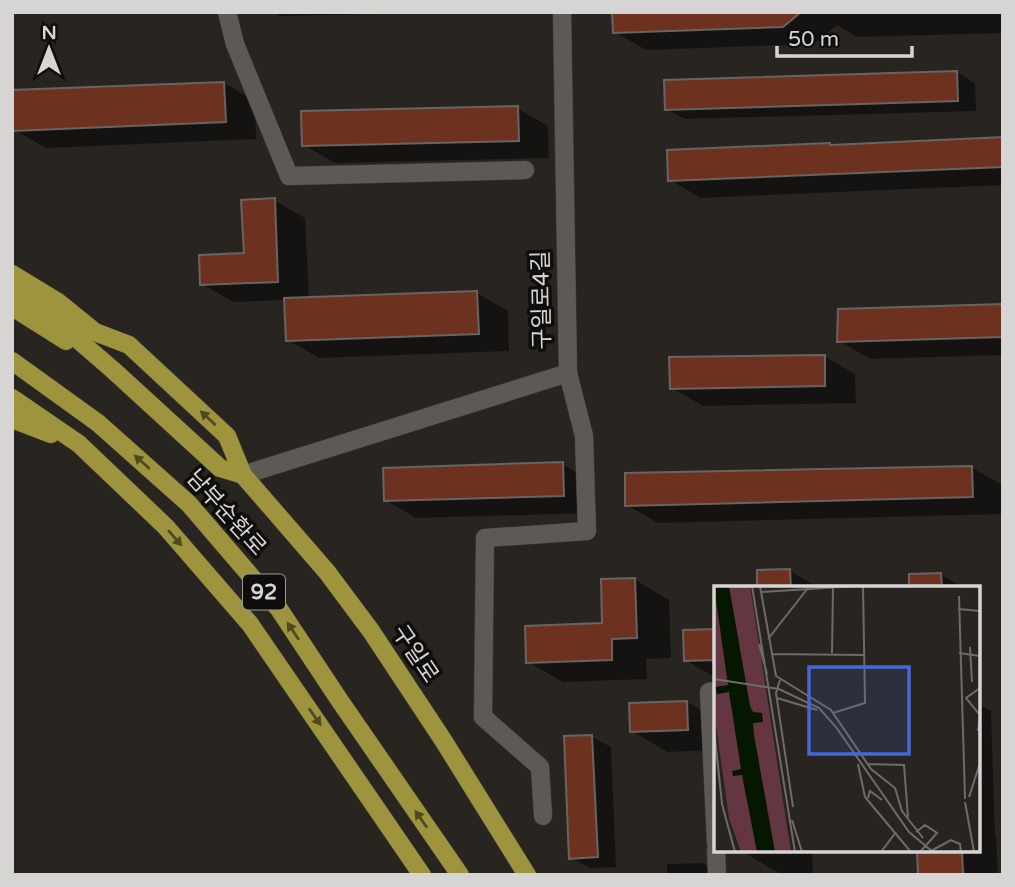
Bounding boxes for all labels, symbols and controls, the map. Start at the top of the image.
north arrow [14,14,84,84]
scale bar [777,14,912,58]
text: N [41,22,57,44]
text: 50 m [788,27,839,52]
street label: 구일로4길 [527,250,557,350]
one-way arrow [199,410,217,426]
one-way arrow [133,455,150,470]
street label: 남부순환로 [180,464,272,562]
one-way arrow [167,529,182,546]
road number: 92 [243,574,285,610]
inset map [714,586,980,852]
street label: 구일로 [386,620,444,688]
one-way arrow [287,621,300,640]
one-way arrow [308,708,322,726]
one-way arrow [414,810,428,828]

